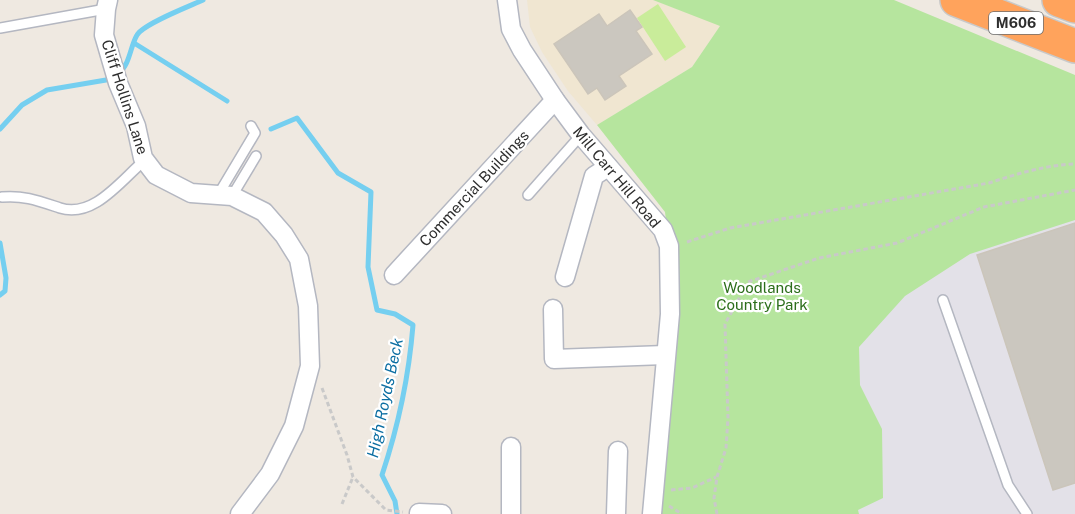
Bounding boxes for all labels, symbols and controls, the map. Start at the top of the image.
road number: M606 [989,12,1043,34]
street label: Cliff Hollins Lane [98,37,152,157]
street label: Mill Carr Hill Road [570,123,664,231]
street label: Commercial Buildings [416,127,532,249]
park label: Woodlands Country Park [716,279,808,313]
water label: High Royds Beck [363,336,407,460]

